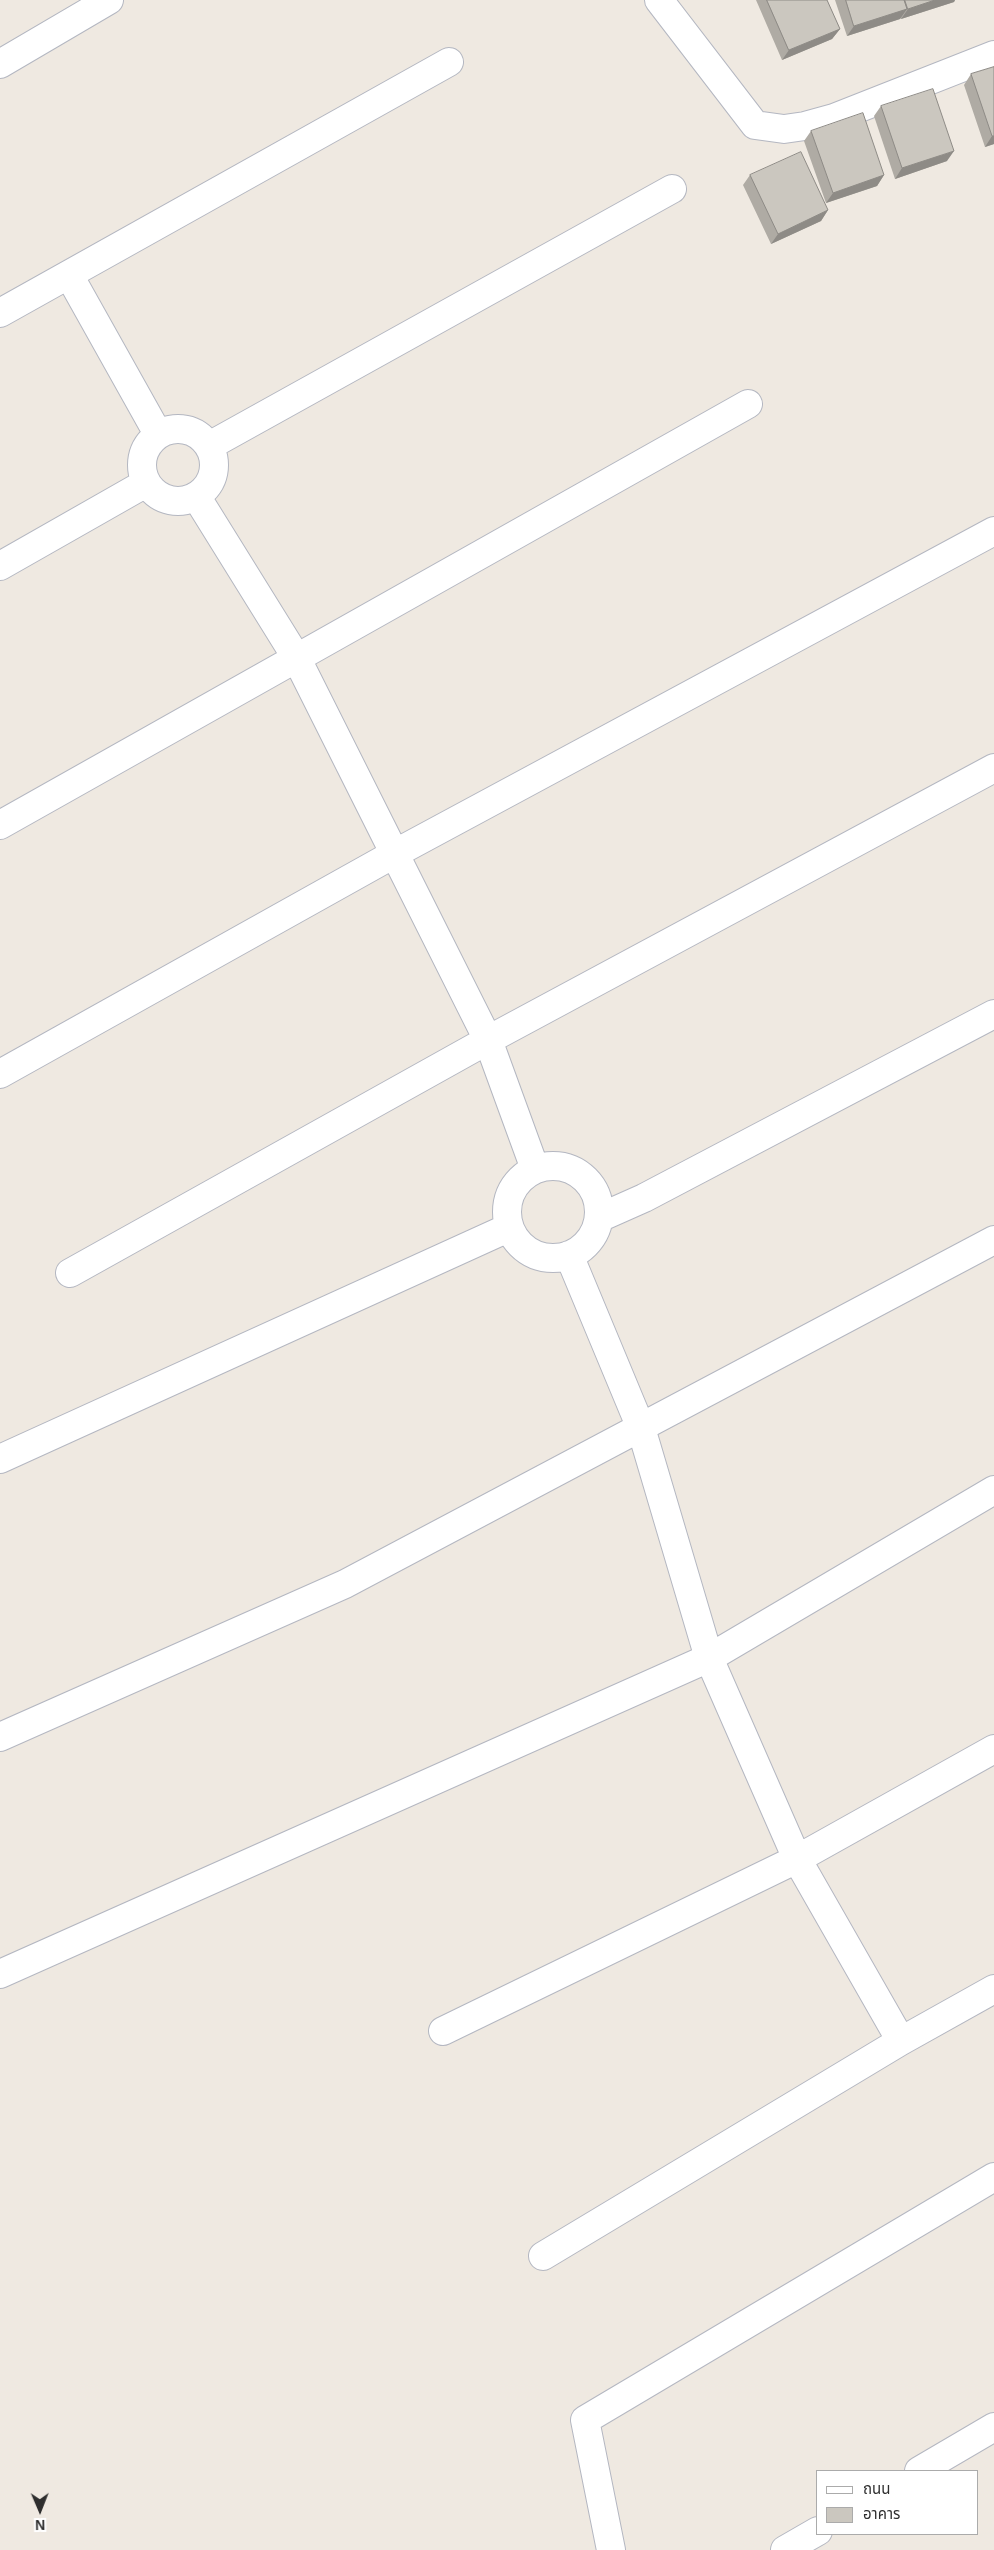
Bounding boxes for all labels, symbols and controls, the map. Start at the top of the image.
legend [816,2470,979,2535]
text: ถนน [863,2480,890,2497]
north arrow [15,2485,65,2535]
text: อาคาร [863,2505,900,2522]
text: N [35,2517,45,2533]

